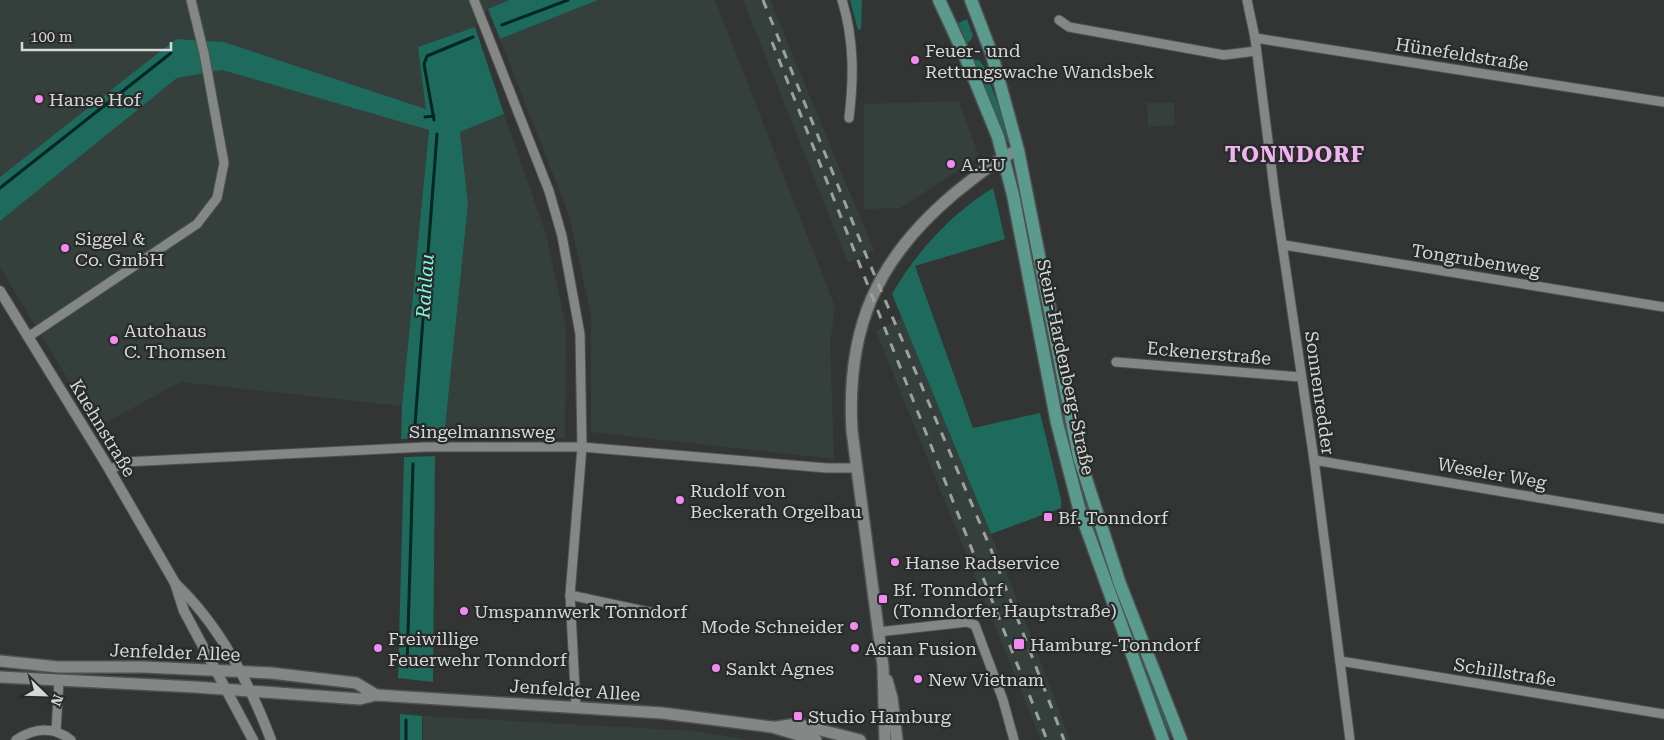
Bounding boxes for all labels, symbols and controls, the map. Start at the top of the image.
scale bar [22,20,171,52]
text: 100 m [30,28,73,46]
street label: Hünefeldstraße [1394,33,1530,75]
place label: Feuer- und Rettungswache Wandsbek [925,40,1154,82]
marker: Feuer- und Rettungswache Wandsbek [909,54,921,66]
place label: Hanse Hof [49,89,142,110]
marker: Hanse Hof [33,93,45,105]
district label: TONNDORF [1225,142,1365,167]
place label: A.T.U [961,154,1006,175]
marker: A.T.U [945,158,957,170]
place label: Siggel & Co. GmbH [75,228,164,270]
street label: Tongrubenweg [1410,239,1543,281]
marker: Siggel & Co. GmbH [59,242,71,254]
water label: Rahlau [411,253,439,320]
street label: Stein-Hardenberg-Straße [1033,257,1099,477]
place label: Autohaus C. Thomsen [124,320,227,362]
street label: Sonnenredder [1301,330,1339,456]
marker: Autohaus C. Thomsen [108,334,120,346]
street label: Eckenerstraße [1146,337,1272,369]
street label: Kuehnstraße [66,375,140,481]
street label: Singelmannsweg [409,421,556,442]
street label: Weseler Weg [1436,453,1549,493]
place label: Rudolf von Beckerath Orgelbau [690,480,861,522]
marker: Rudolf von Beckerath Orgelbau [674,494,686,506]
place label: Bf. Tonndorf [1058,507,1169,528]
marker: Bf. Tonndorf [1042,511,1054,523]
place label: Hanse Radservice [905,552,1060,573]
marker: Hanse Radservice [889,556,901,568]
place label: Bf. Tonndorf (Tonndorfer Hauptstraße) [893,579,1117,621]
marker: Bf. Tonndorf (Tonndorfer Hauptstraße) [877,593,889,605]
place label: Umspannwerk Tonndorf [474,601,688,622]
marker: Umspannwerk Tonndorf [458,605,470,617]
place label: Mode Schneider [701,616,844,637]
marker: Mode Schneider [848,620,860,632]
place label: Freiwillige Feuerwehr Tonndorf [388,628,568,670]
place label: Hamburg-Tonndorf [1030,634,1201,655]
marker: Hamburg-Tonndorf [1012,637,1026,651]
place label: Asian Fusion [865,638,977,659]
street label: Jenfelder Allee [109,639,241,665]
marker: Freiwillige Feuerwehr Tonndorf [372,642,384,654]
marker: Asian Fusion [849,642,861,654]
street label: Schillstraße [1452,654,1558,690]
place label: Sankt Agnes [726,658,834,679]
marker: Sankt Agnes [710,662,722,674]
place label: New Vietnam [928,669,1044,690]
north arrow [20,670,70,720]
marker: New Vietnam [912,673,924,685]
street label: Jenfelder Allee [509,675,641,705]
text: N [47,692,66,708]
place label: Studio Hamburg [808,706,952,727]
marker: Studio Hamburg [792,710,804,722]

